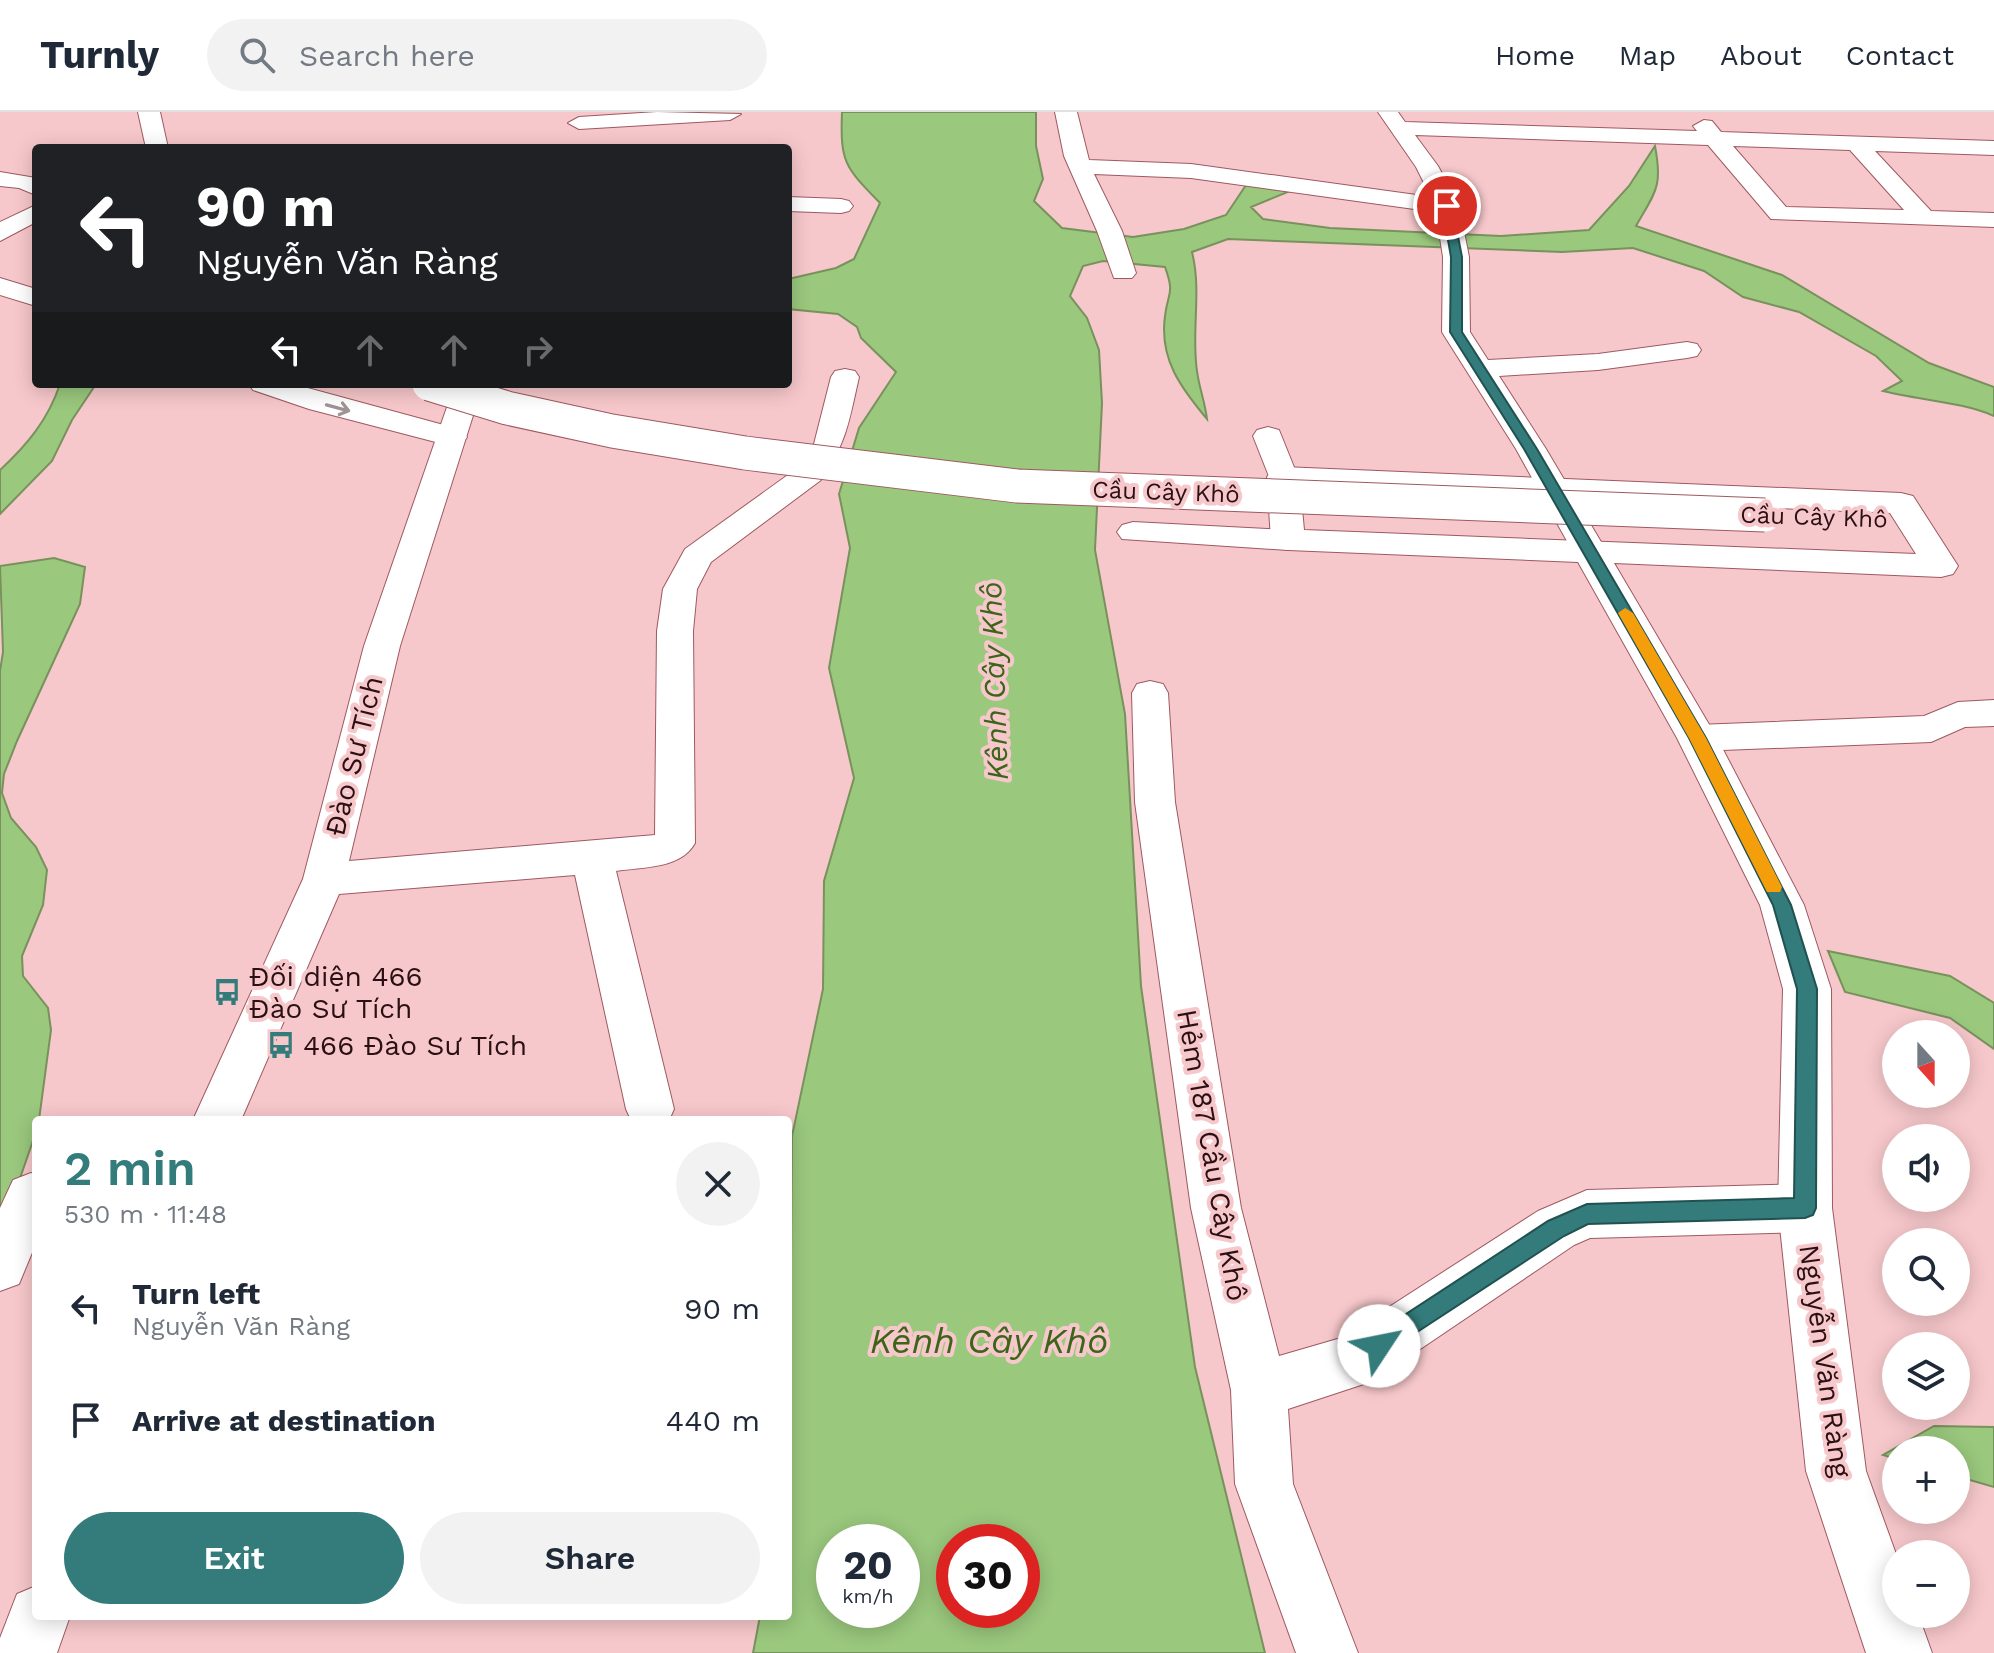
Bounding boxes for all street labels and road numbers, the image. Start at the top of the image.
street label: Cầu Cây Khô [1092,475,1240,509]
street label: Cầu Cây Khô [1740,500,1888,534]
street label: Đào Sư Tích [318,673,390,839]
street label: Hẻm 187 Cầu Cây Khô [1170,1007,1254,1303]
street label: Nguyễn Văn Ràng [1792,1242,1858,1480]

